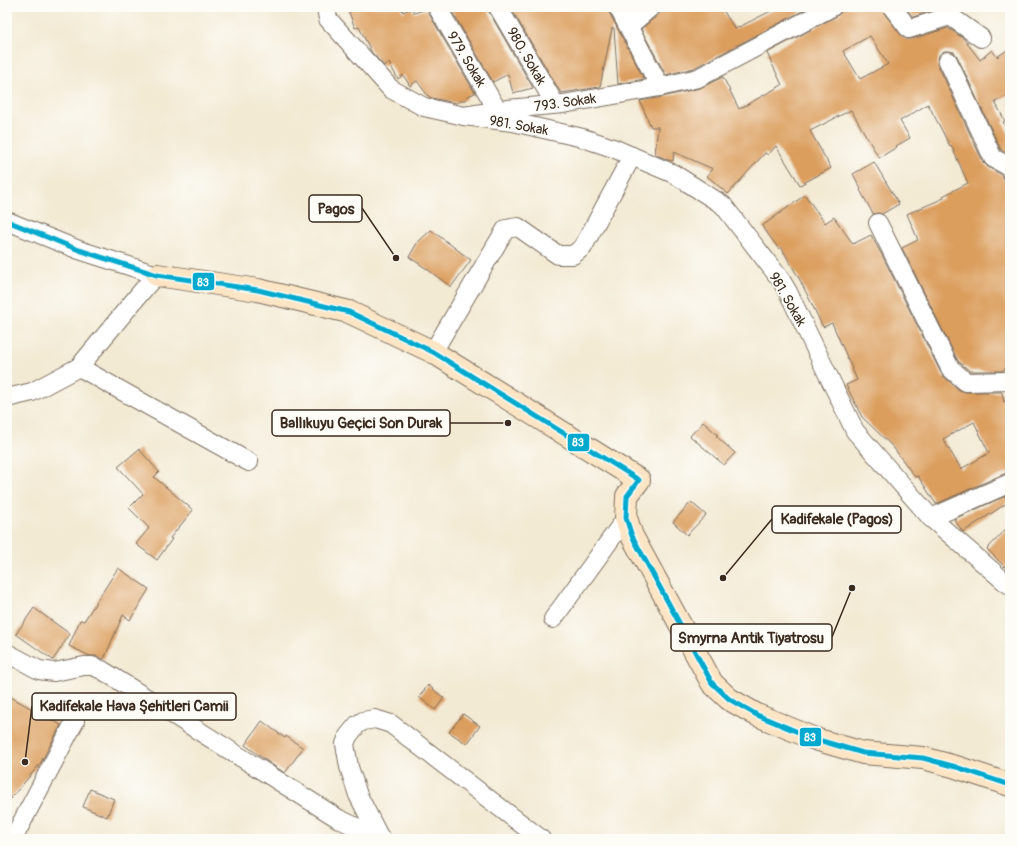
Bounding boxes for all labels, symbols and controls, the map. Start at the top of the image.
street label: 980. Sokak [503,24,550,88]
street label: 979. Sokak [443,28,490,90]
street label: 793. Sokak [533,90,597,115]
street label: 981. Sokak [488,112,550,139]
callout: Pagos [309,195,362,222]
text: Pagos [318,200,355,219]
street label: 981. Sokak [765,269,810,329]
line badge: 83 [192,272,215,291]
text: 83 [197,276,209,289]
callout: Ballıkuyu Geçici Son Durak [272,410,450,436]
text: Ballıkuyu Geçici Son Durak [280,414,443,433]
line badge: 83 [567,433,590,452]
text: 83 [572,436,584,449]
callout: Kadifekale (Pagos) [772,506,901,533]
text: Kadifekale (Pagos) [780,510,894,529]
callout: Smyrna Antik Tiyatrosu [671,624,832,651]
text: Smyrna Antik Tiyatrosu [678,629,824,648]
callout: Kadifekale Hava Şehitleri Camii [32,693,236,720]
text: Kadifekale Hava Şehitleri Camii [40,697,229,716]
line badge: 83 [799,727,822,747]
text: 83 [804,731,816,744]

